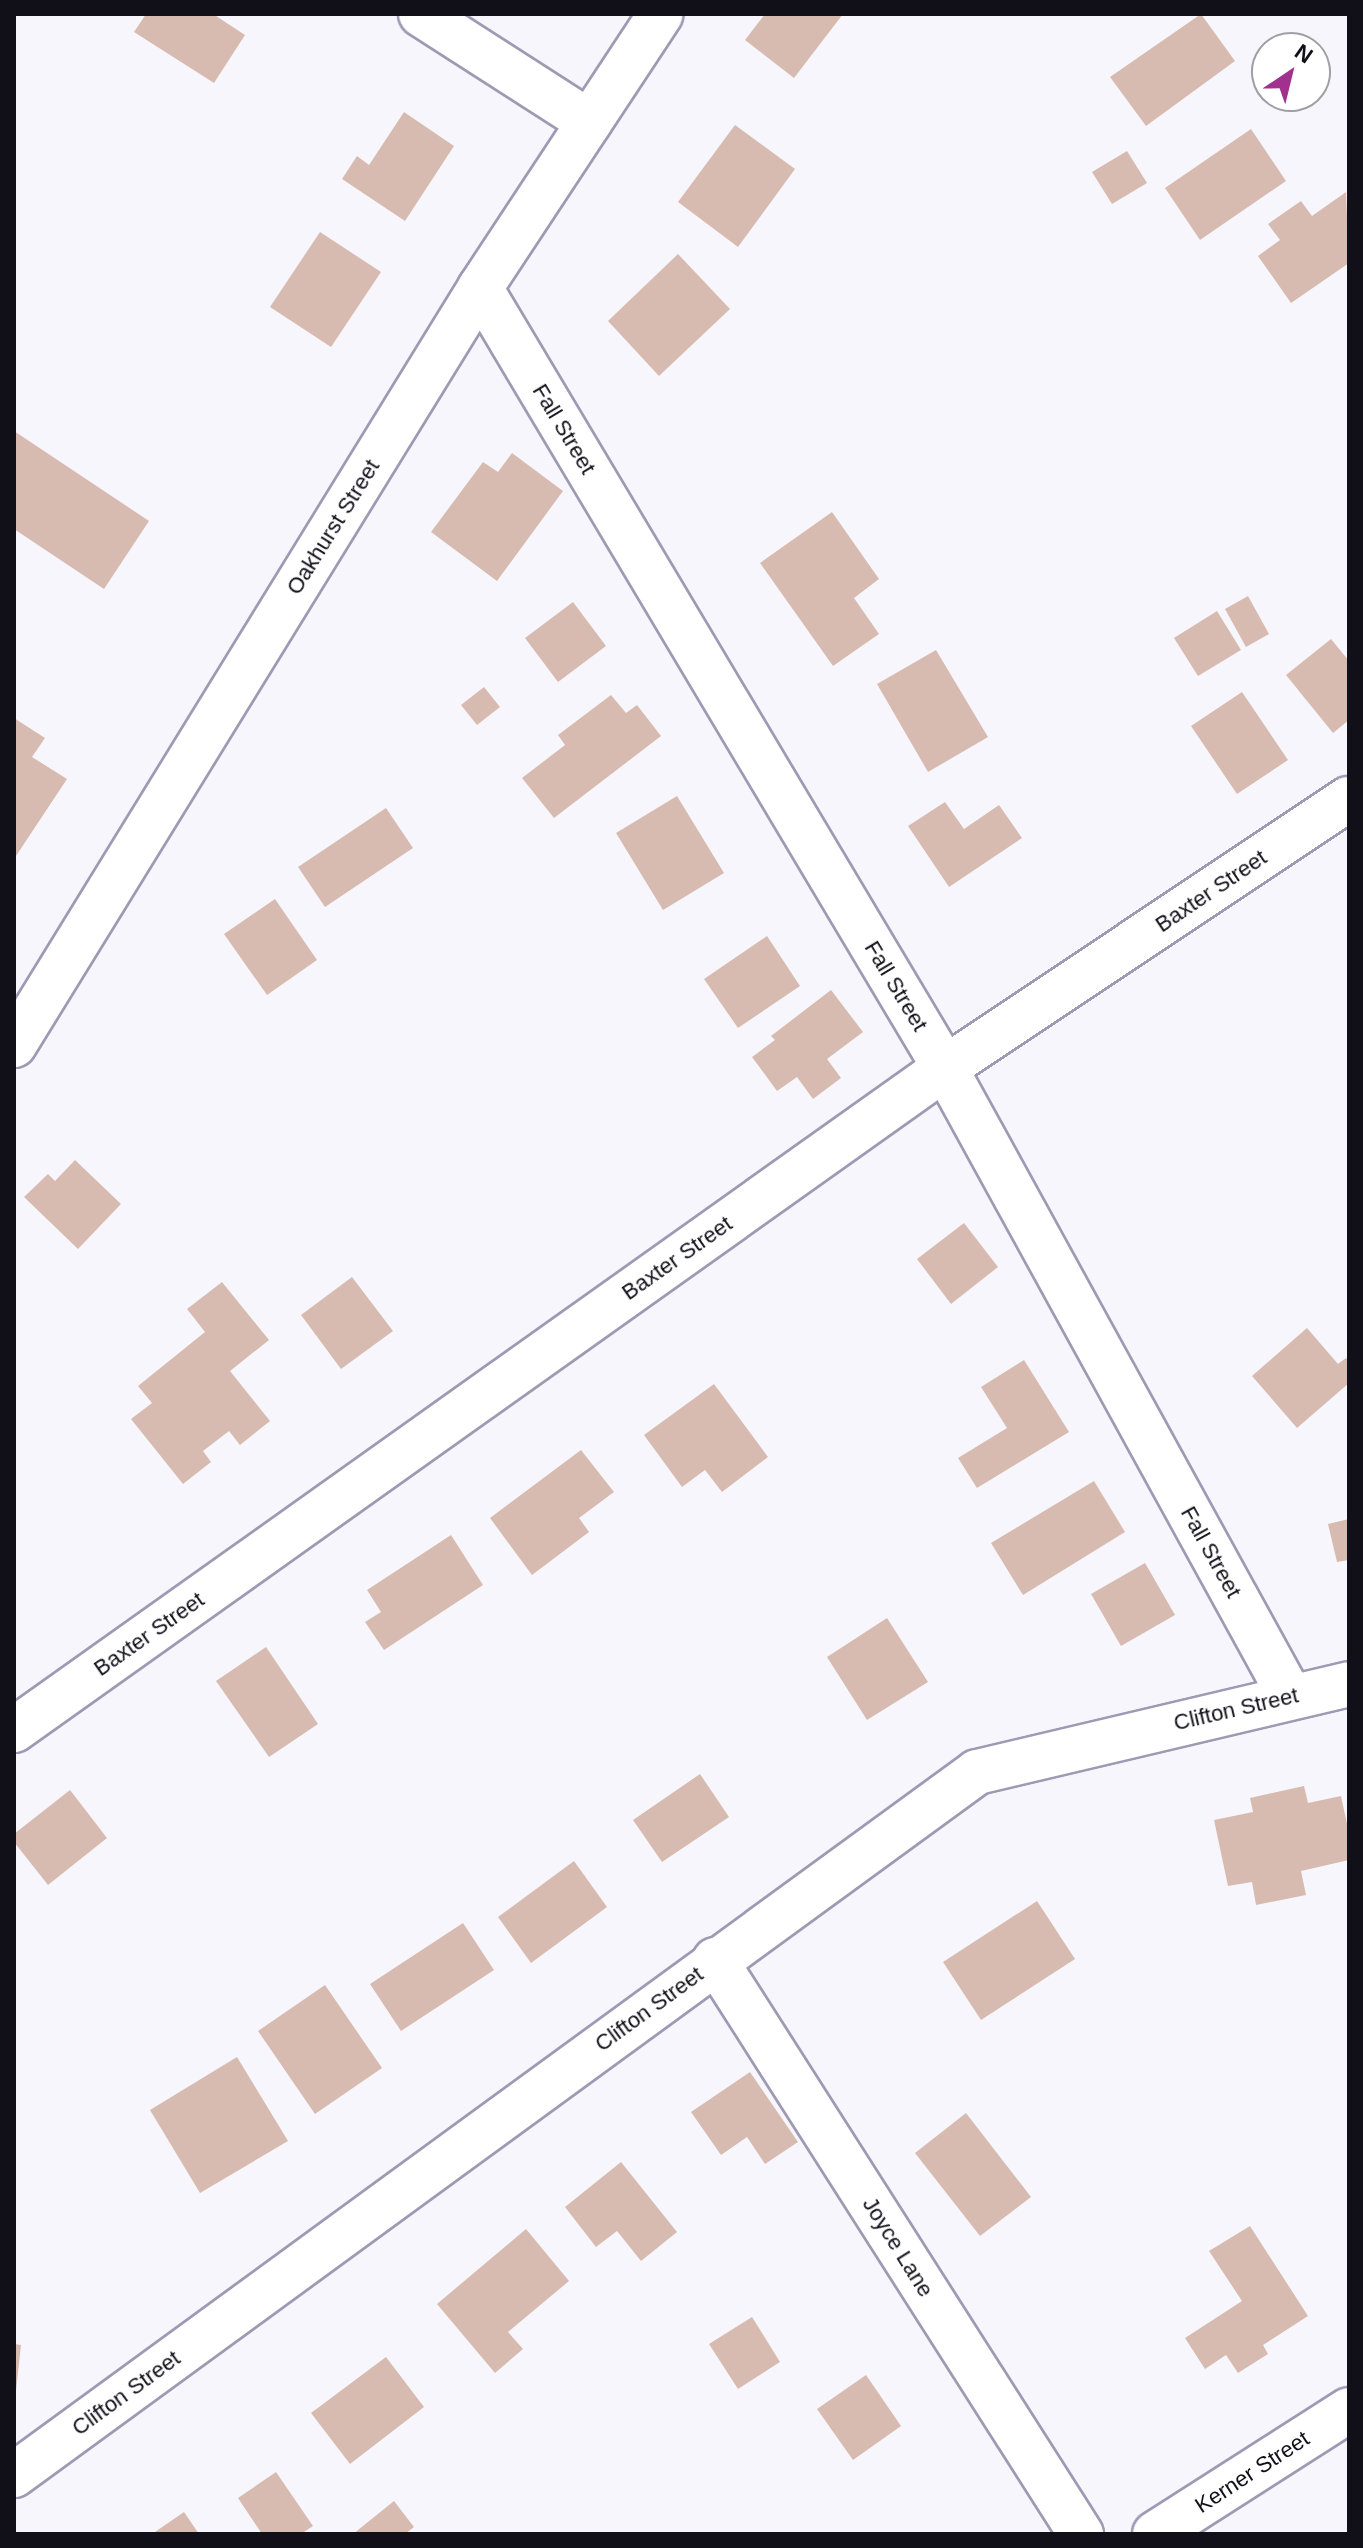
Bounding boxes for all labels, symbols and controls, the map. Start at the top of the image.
north arrow [1251,32,1331,112]
text: N [1290,39,1318,68]
street label: Fall Street [527,379,601,479]
street label: Oakhurst Street [281,455,385,599]
street label: Baxter Street [1150,844,1272,938]
street label: Fall Street [859,936,933,1036]
street label: Baxter Street [617,1210,737,1306]
street label: Fall Street [1175,1502,1247,1602]
street label: Baxter Street [89,1586,209,1682]
street label: Clifton Street [1171,1682,1301,1736]
street label: Clifton Street [590,1961,708,2057]
street label: Joyce Lane [857,2192,939,2302]
street label: Clifton Street [67,2345,185,2441]
street label: Kerner Street [1190,2425,1314,2519]

